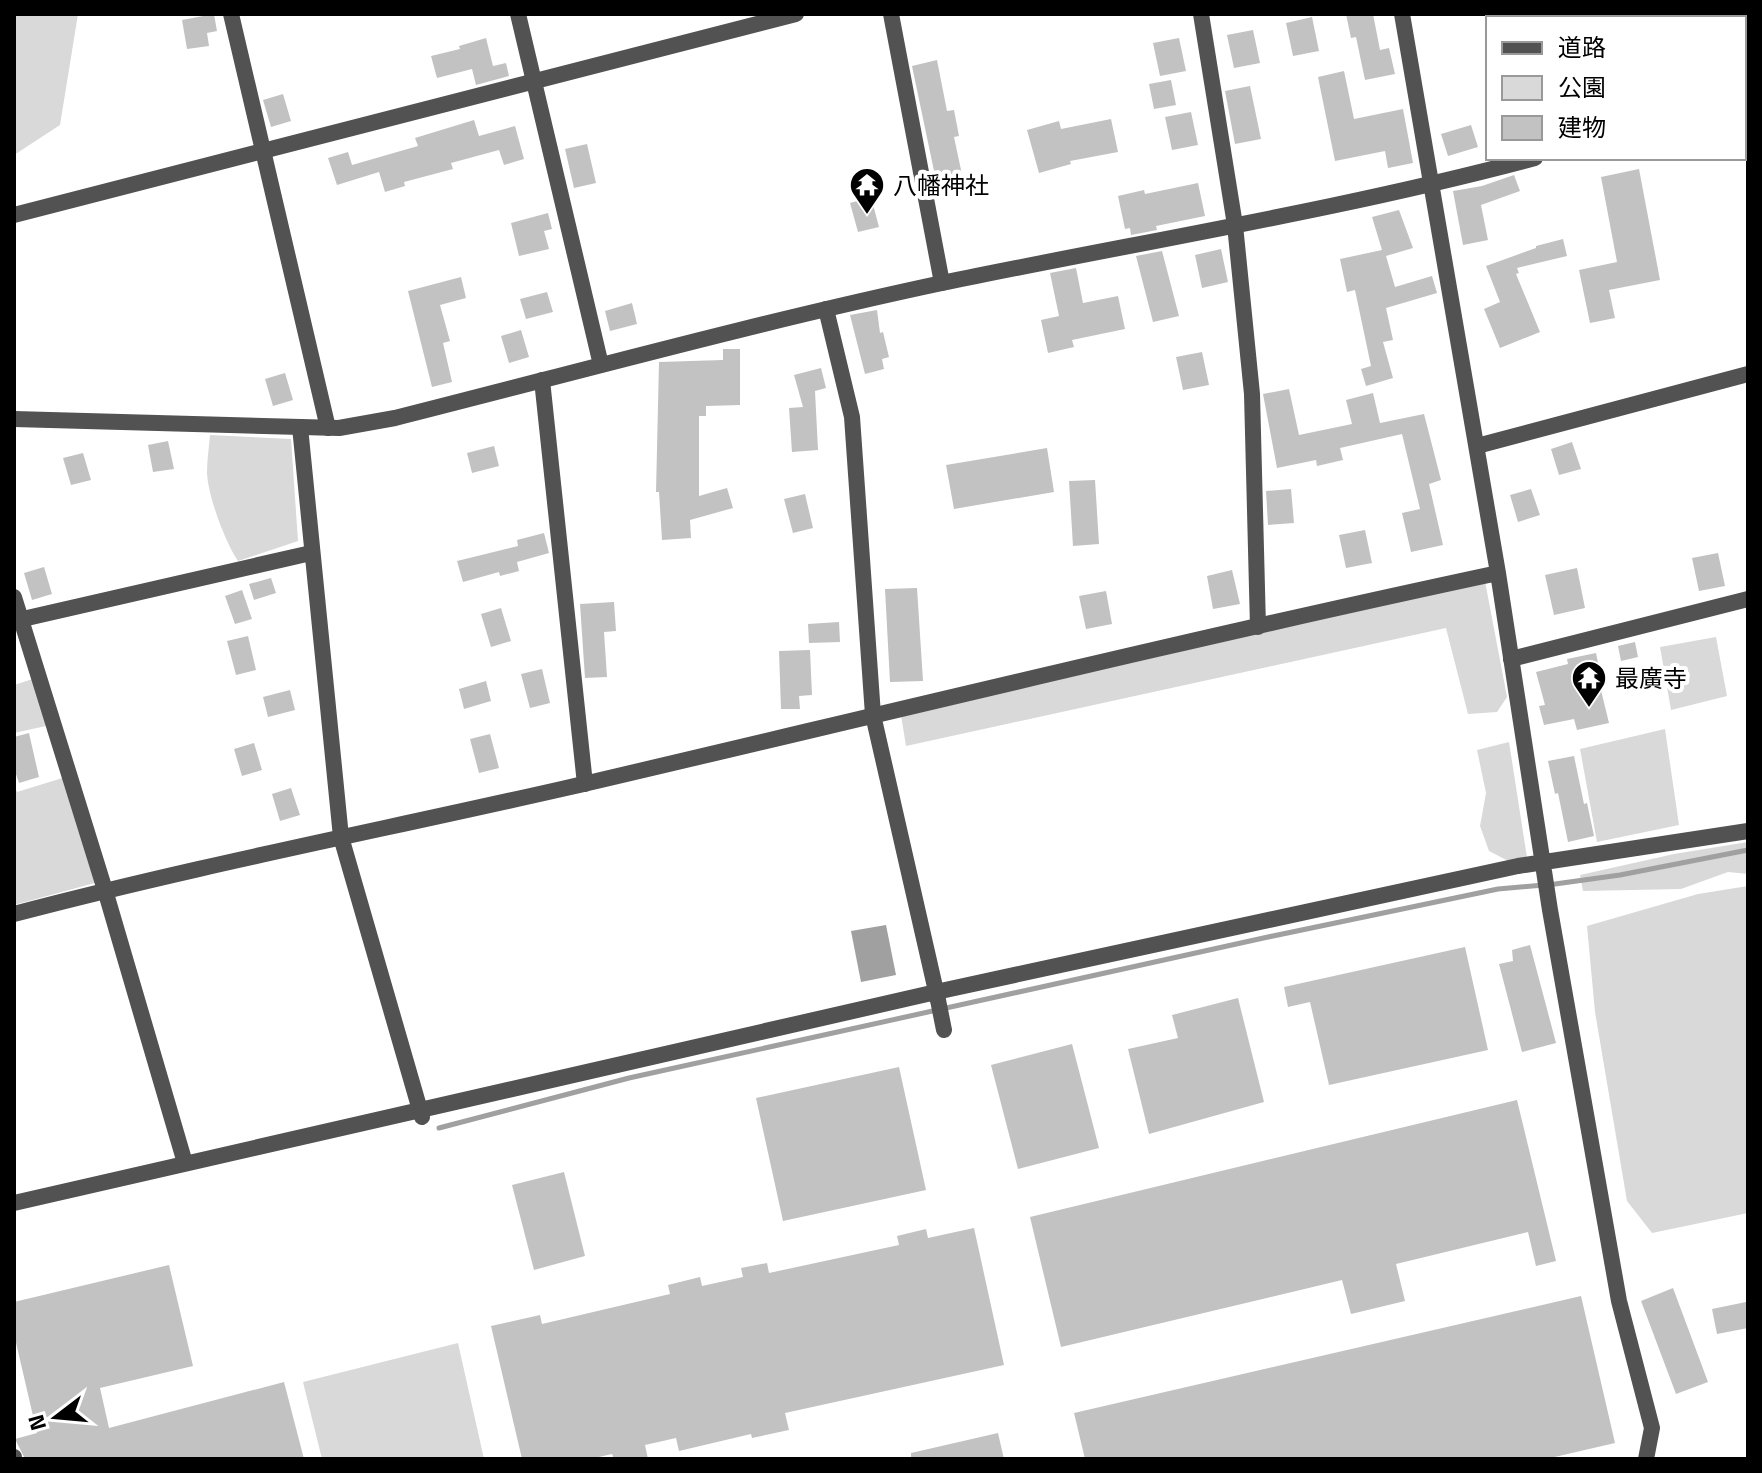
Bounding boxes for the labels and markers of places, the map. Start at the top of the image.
temple icon: 八幡神社 [848,166,886,216]
place label: 八幡神社 [893,167,989,203]
temple icon: 最廣寺 [1570,659,1608,709]
place label: 最廣寺 [1615,660,1687,696]

